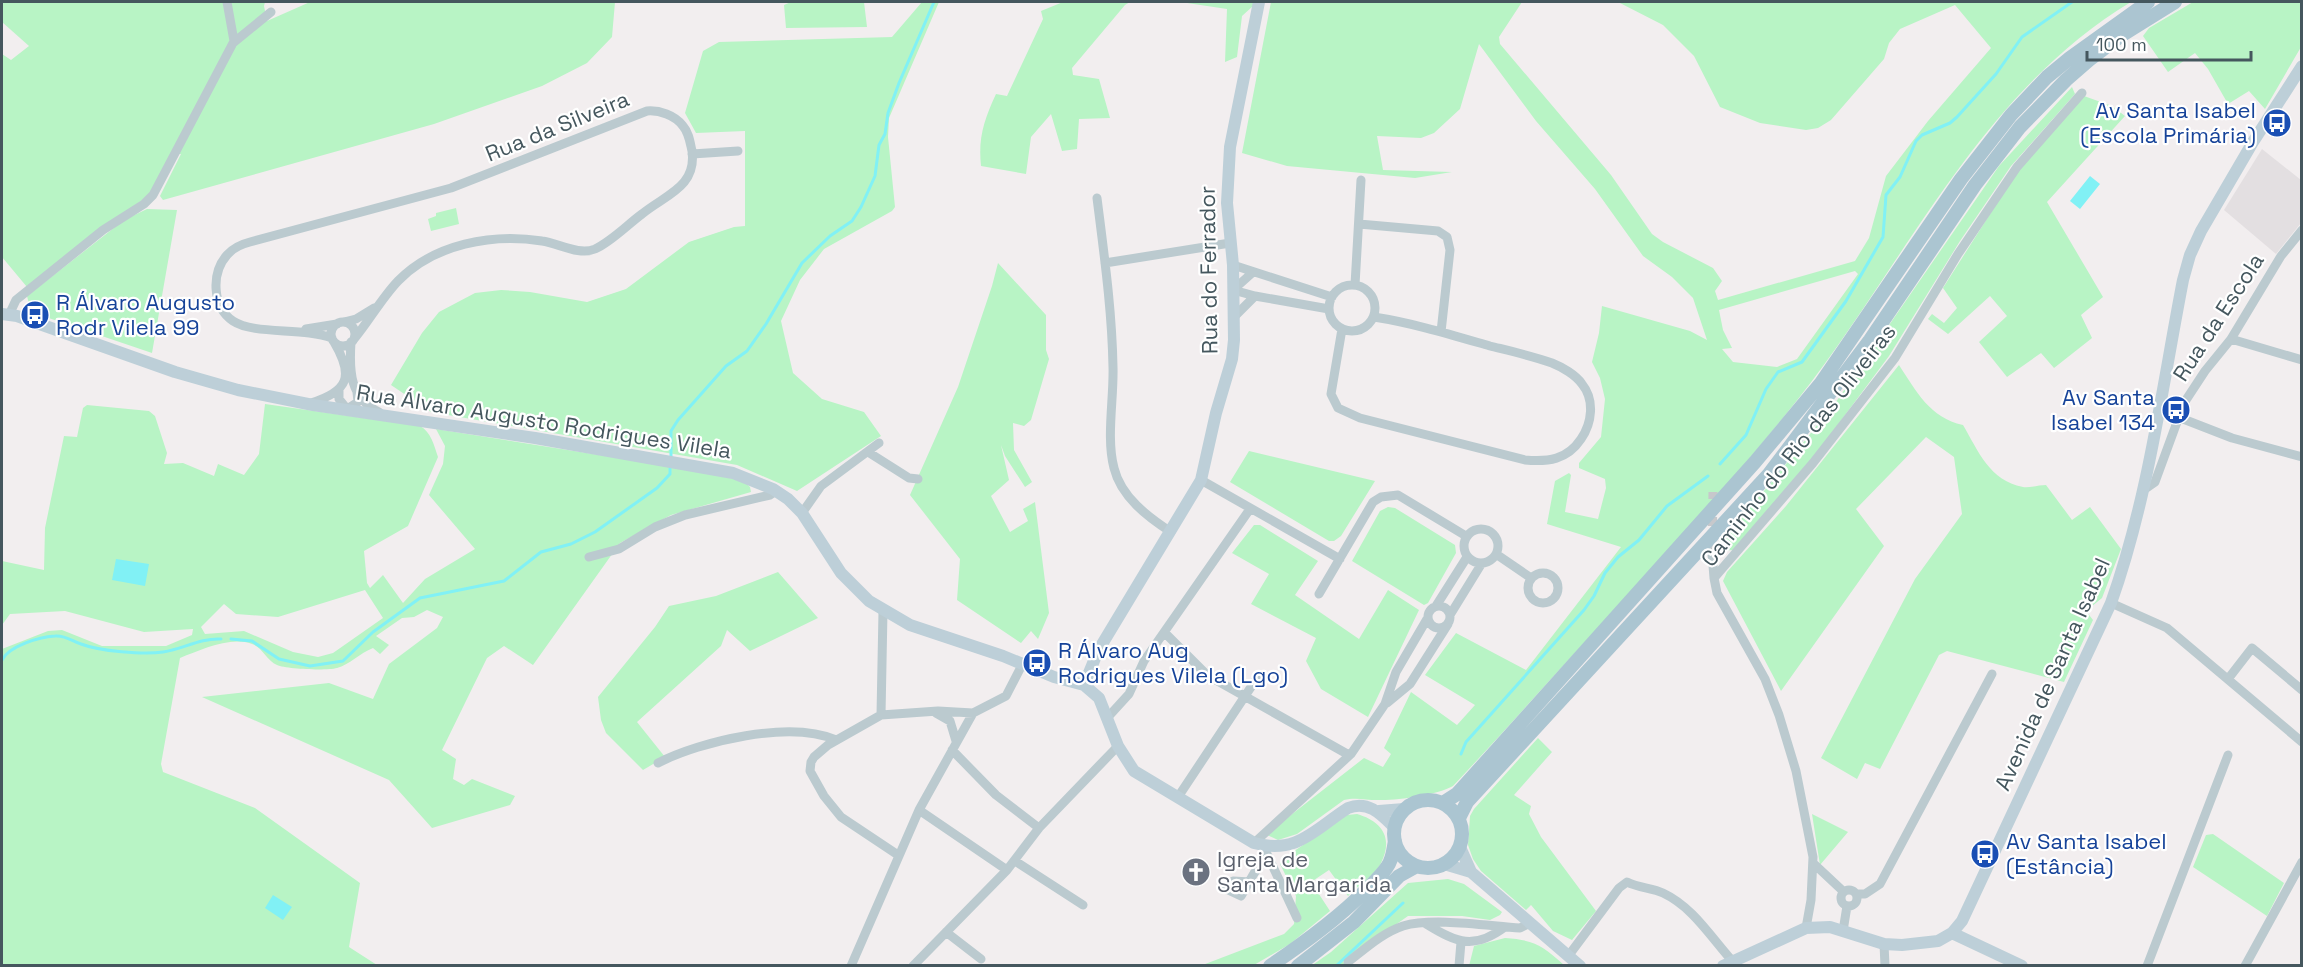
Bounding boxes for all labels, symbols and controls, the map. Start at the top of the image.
scale bar [2087,24,2250,62]
text: 100 m [2096,33,2147,56]
street label: Rua da Silveira [481,84,633,168]
place label: Av Santa Isabel (Escola Primária) [2080,96,2256,149]
bus stop icon: Av Santa Isabel (Escola Primária) [2261,107,2293,139]
street label: Rua do Ferrador [1193,186,1223,354]
street label: Rua da Escola [2166,247,2270,386]
place label: R Álvaro Augusto Rodr Vilela 99 [56,288,235,341]
bus stop icon: R Álvaro Augusto Rodr Vilela 99 [19,299,51,331]
street label: Caminho do Rio das Oliveiras [1694,318,1902,572]
street label: Rua Álvaro Augusto Rodrigues Vilela [355,378,734,465]
place label: Av Santa Isabel 134 [2051,383,2155,436]
bus stop icon: Av Santa Isabel 134 [2160,394,2192,426]
street label: Avenida de Santa Isabel [1988,553,2116,795]
place label: R Álvaro Aug Rodrigues Vilela (Lgo) [1058,636,1288,689]
bus stop icon: R Álvaro Aug Rodrigues Vilela (Lgo) [1021,647,1053,679]
place label: Av Santa Isabel (Estância) [2006,827,2167,880]
bus stop icon: Av Santa Isabel (Estância) [1969,838,2001,870]
place label: Igreja de Santa Margarida [1217,845,1392,898]
church icon: Igreja de Santa Margarida [1180,856,1212,888]

